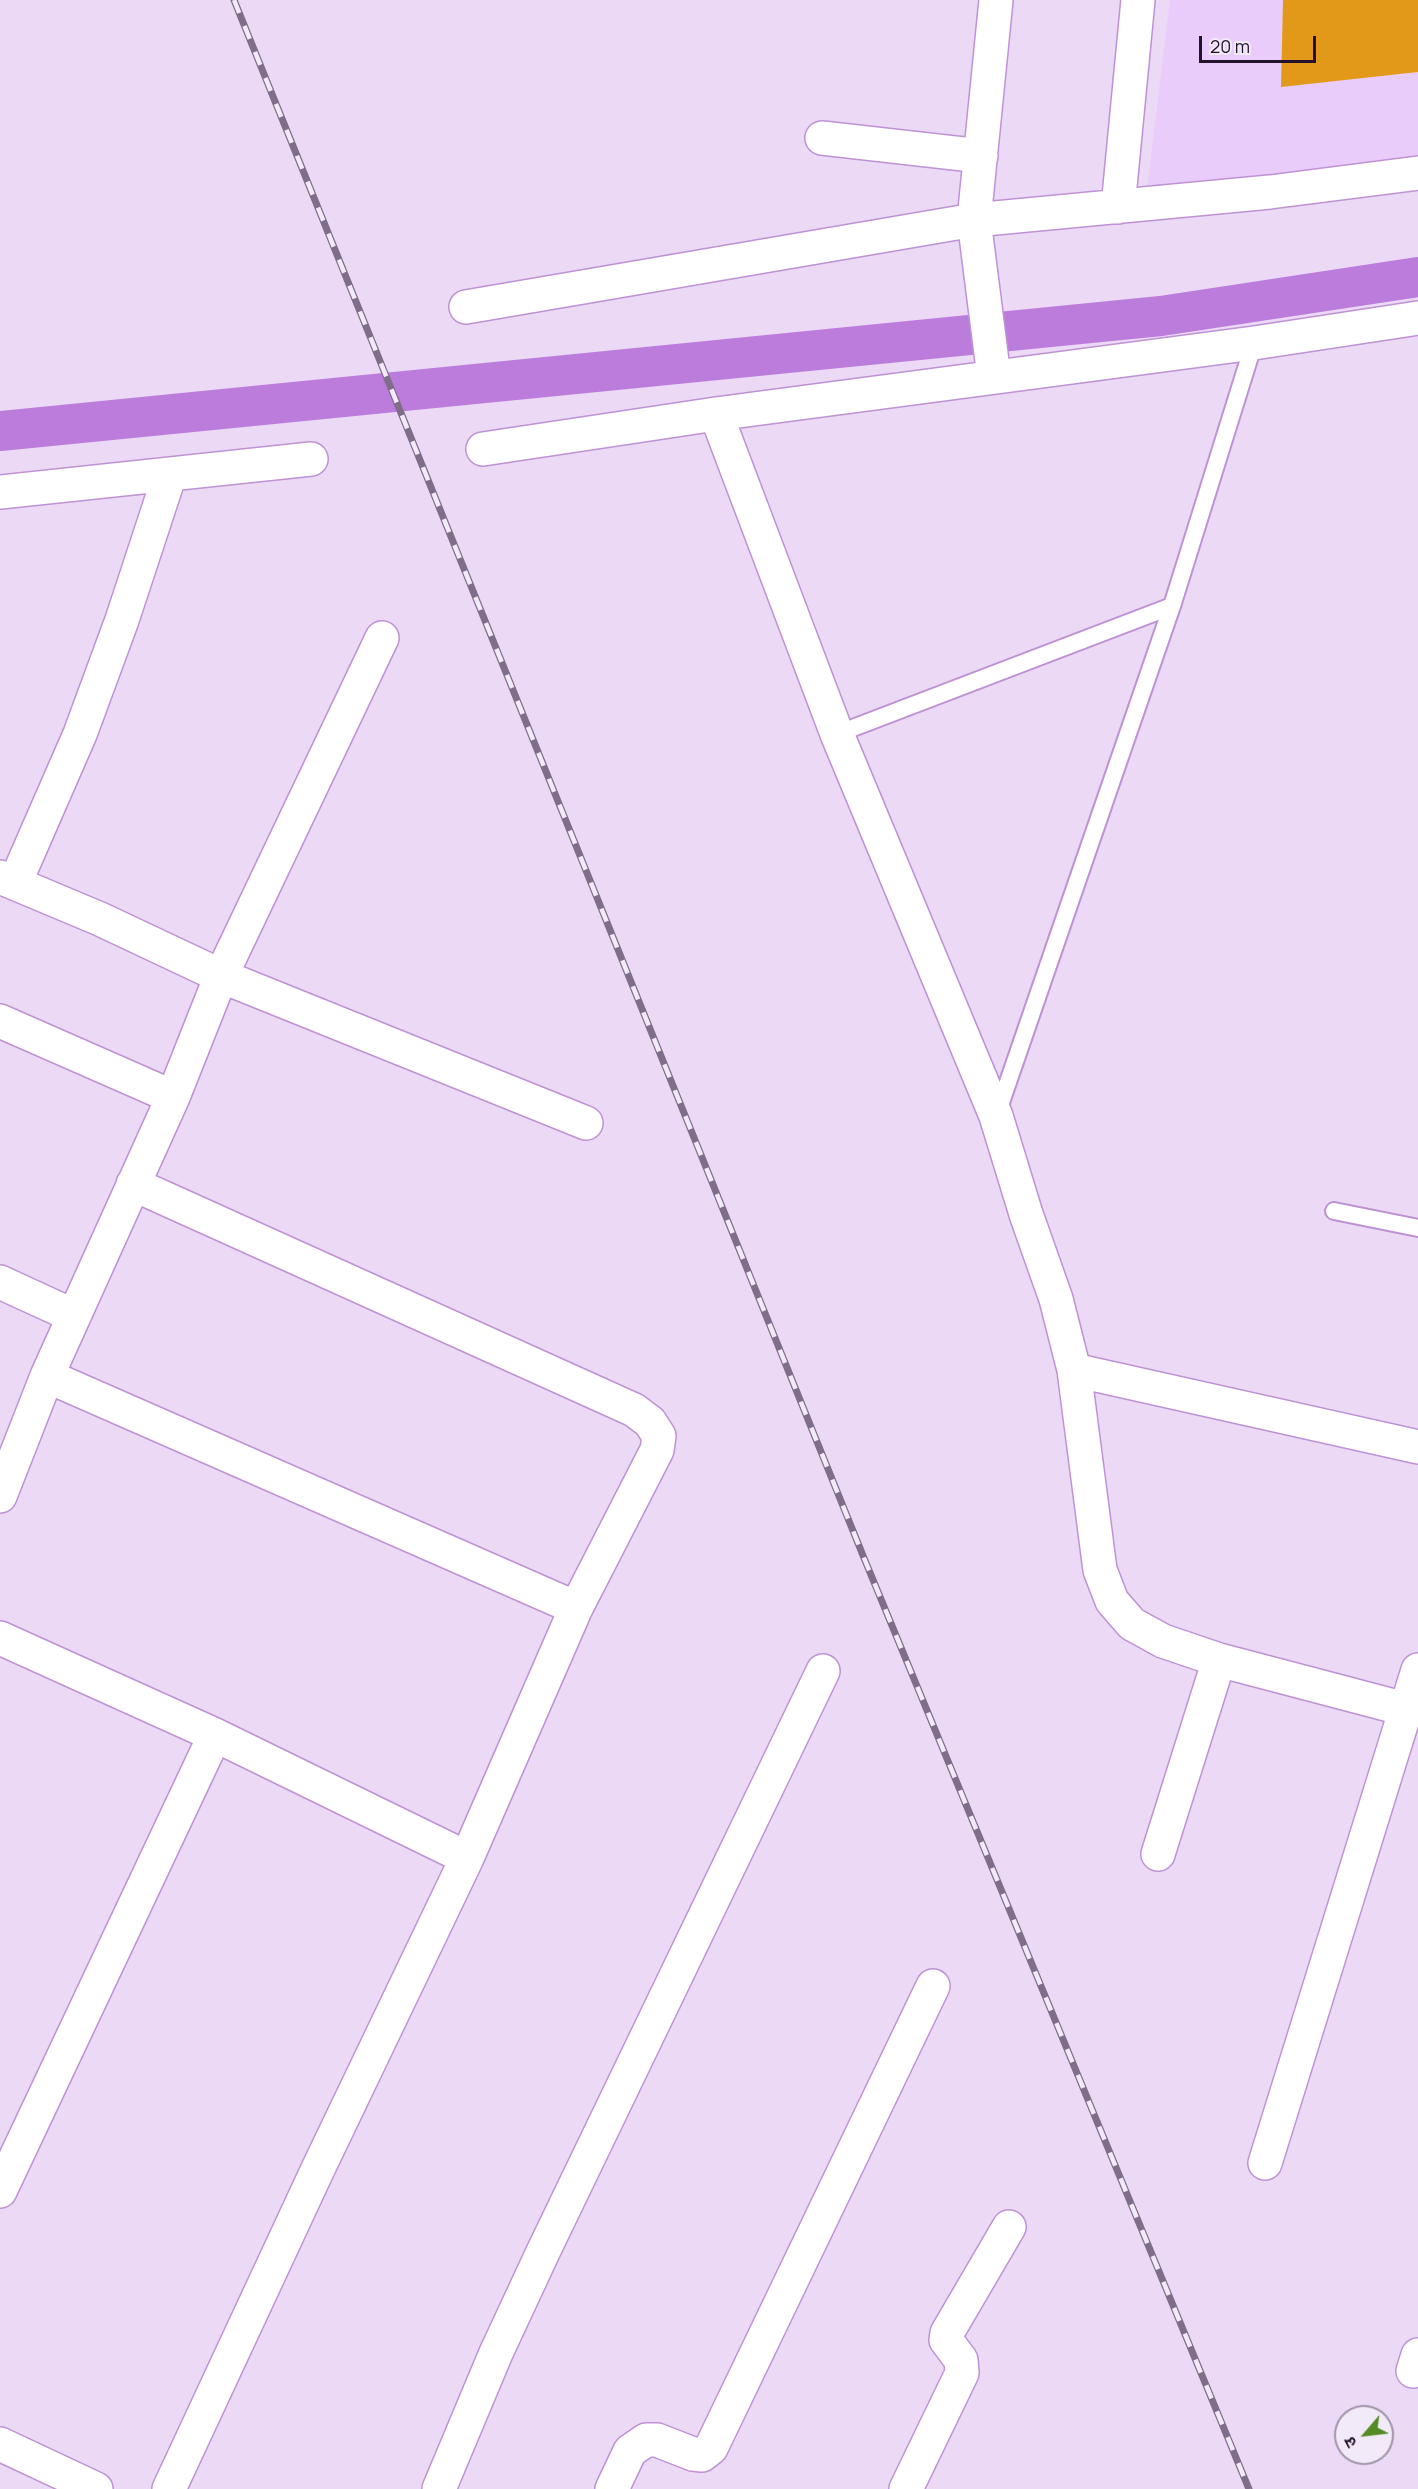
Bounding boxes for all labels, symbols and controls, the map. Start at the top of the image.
scale bar [1202,24,1319,62]
text: 20 m [1210,34,1250,58]
north arrow [1334,2405,1394,2465]
text: उ [1338,2433,1362,2452]

